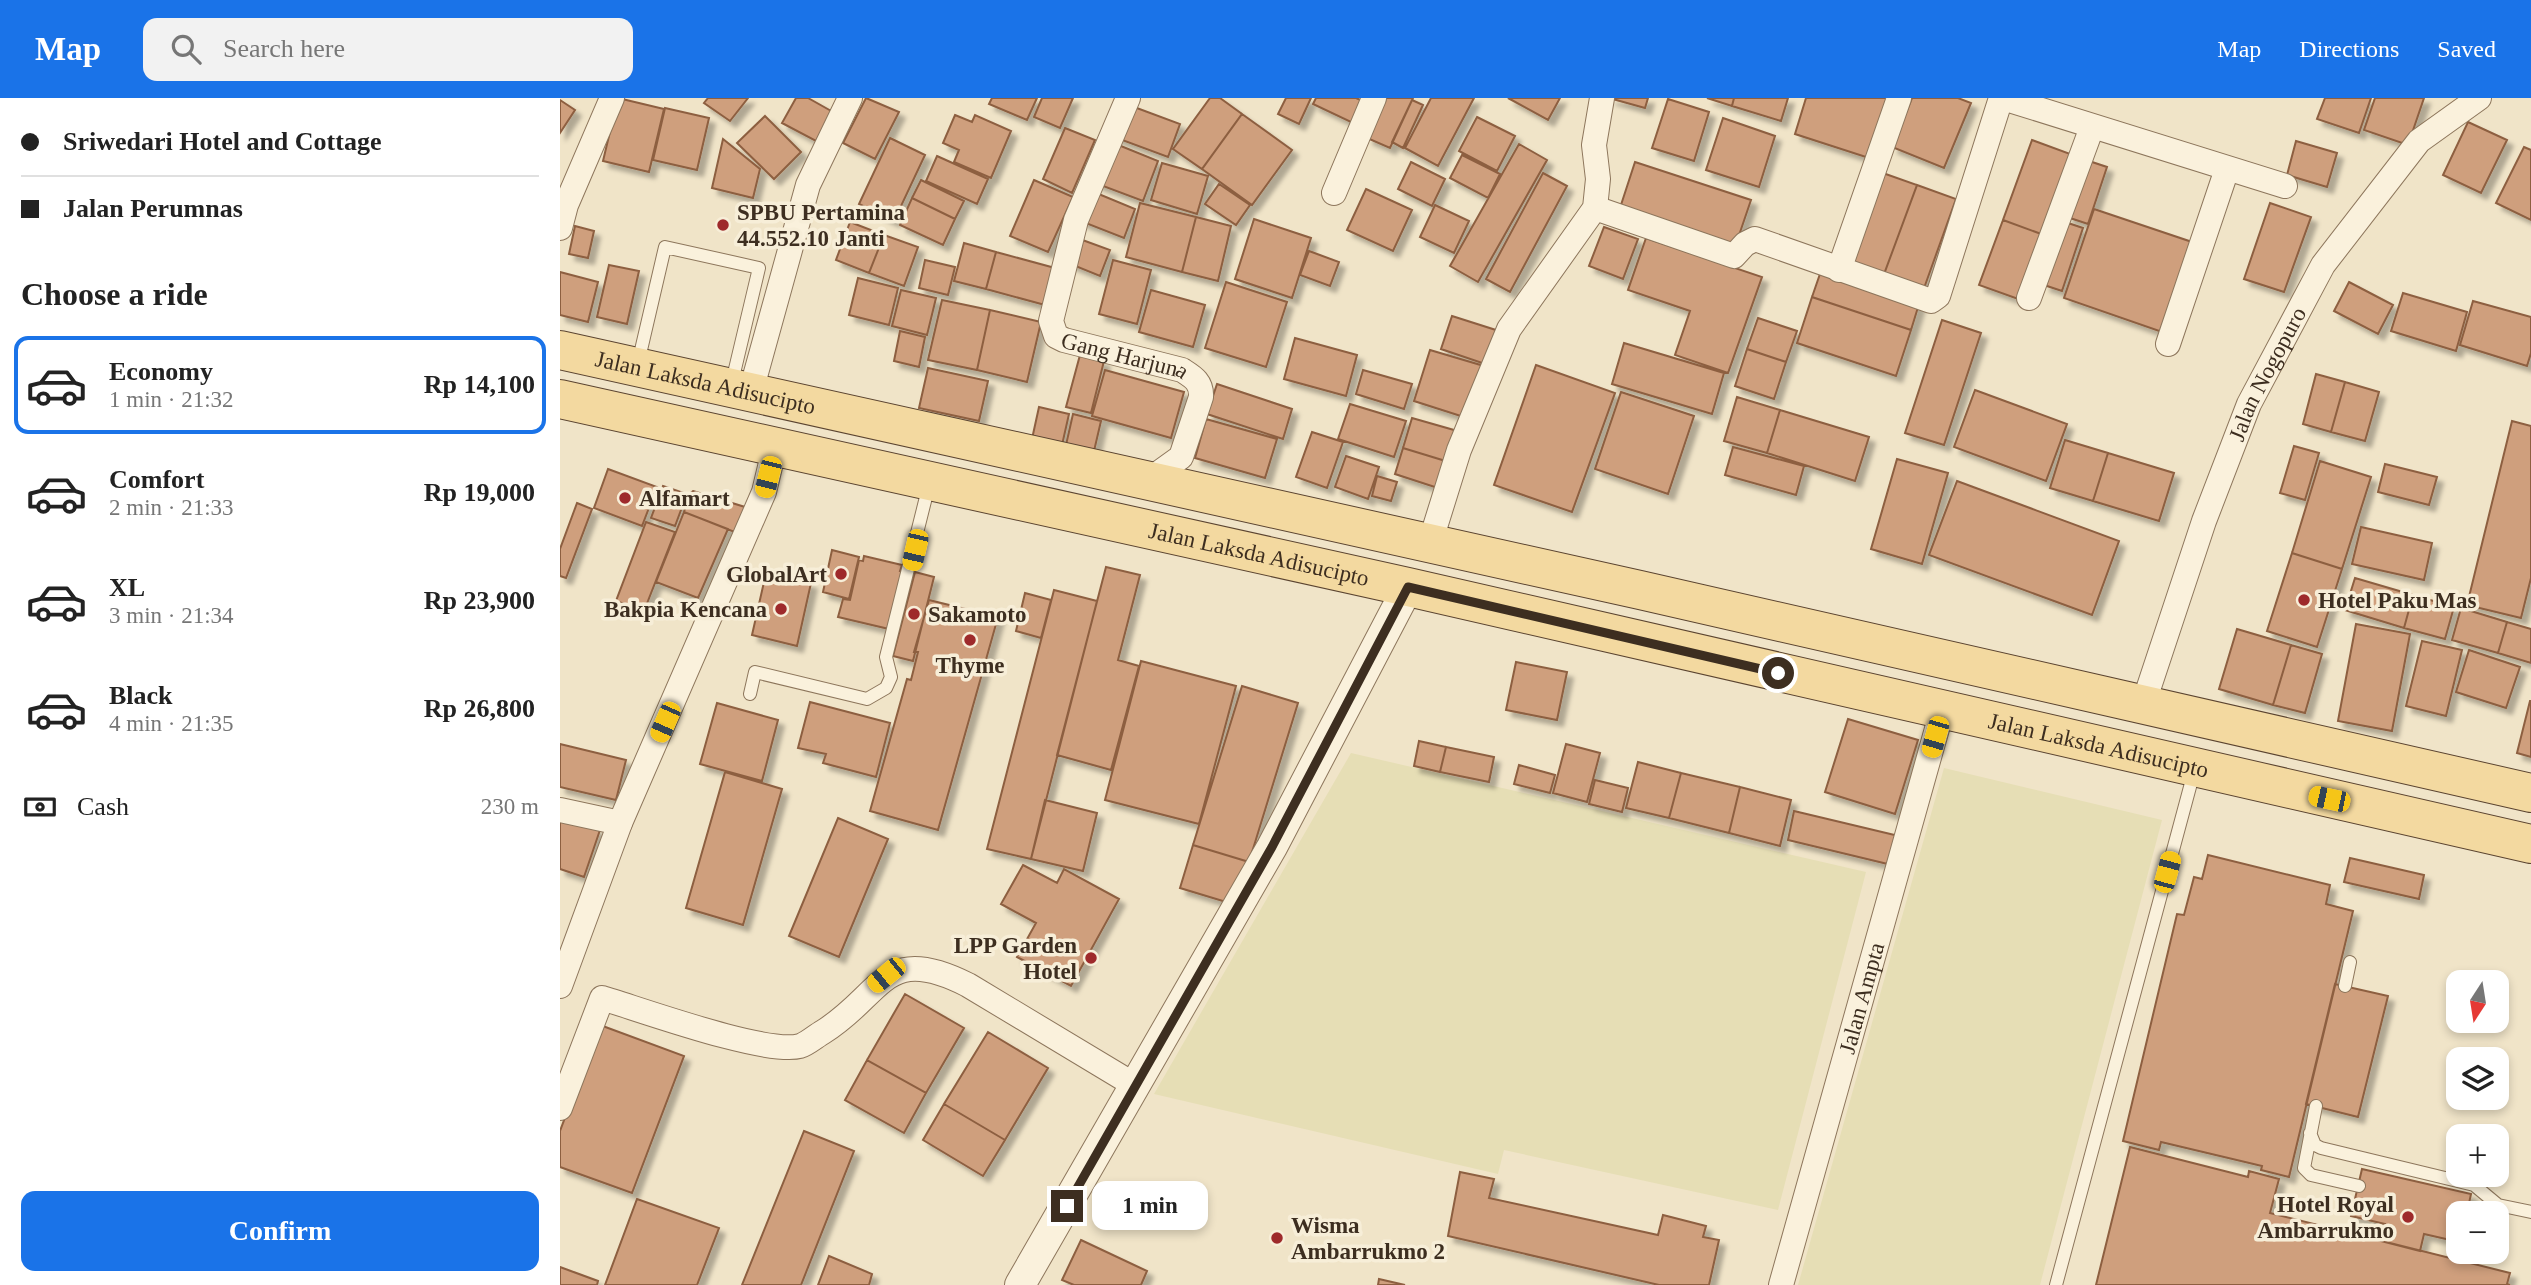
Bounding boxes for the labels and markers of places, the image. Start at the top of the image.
place label: SPBU Pertamina 44.552.10 Janti [737,200,906,251]
marker: SPBU Pertamina 44.552.10 Janti [715,217,731,233]
place label: Alfamart [639,486,730,511]
marker: Alfamart [617,490,633,506]
place label: GlobalArt [726,562,827,587]
marker: GlobalArt [833,566,849,582]
place label: Hotel Paku Mas [2318,588,2476,613]
marker: Hotel Paku Mas [2296,592,2312,608]
place label: Bakpia Kencana [604,597,767,622]
marker: Bakpia Kencana [773,601,789,617]
place label: Sakamoto [928,602,1026,627]
marker: Sakamoto [906,606,922,622]
marker: Thyme [962,632,978,648]
place label: Thyme [936,653,1005,678]
place label: LPP Garden Hotel [954,933,1077,984]
marker: LPP Garden Hotel [1083,950,1099,966]
place label: Hotel Royal Ambarrukmo [2257,1192,2394,1243]
marker: Hotel Royal Ambarrukmo [2400,1209,2416,1225]
place label: Wisma Ambarrukmo 2 [1291,1213,1445,1264]
marker: Wisma Ambarrukmo 2 [1269,1230,1285,1246]

